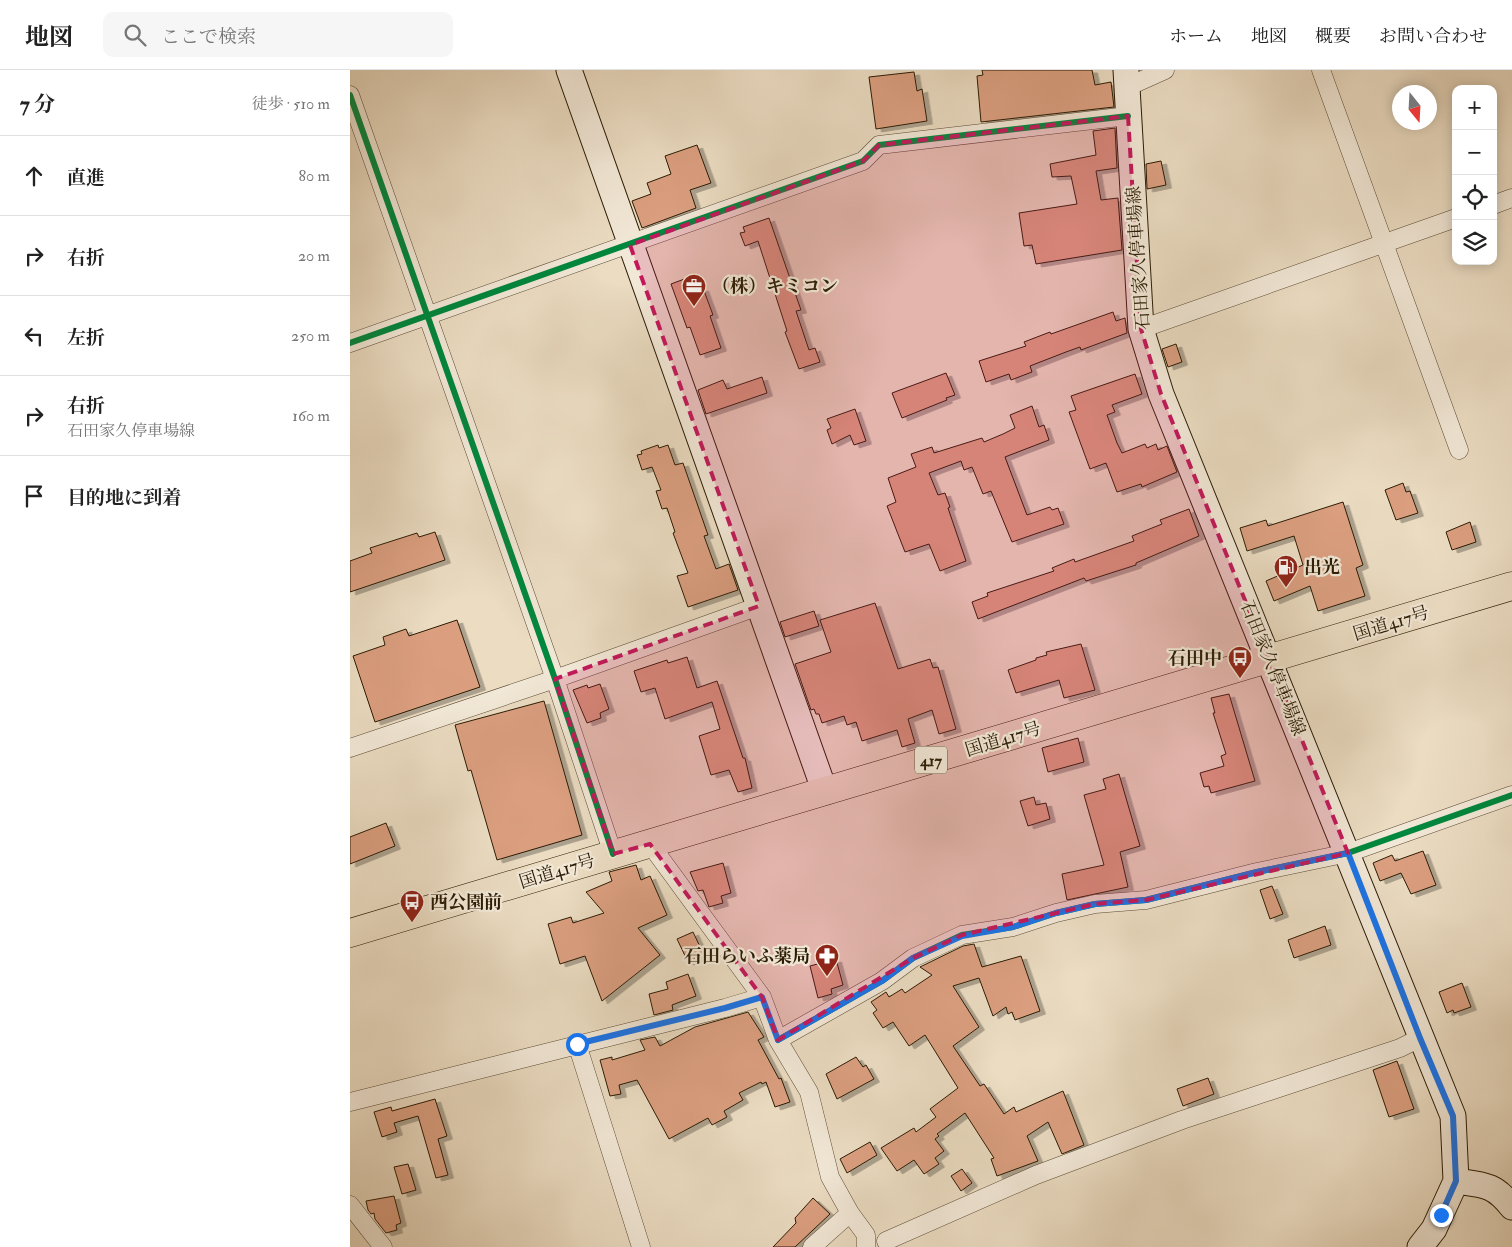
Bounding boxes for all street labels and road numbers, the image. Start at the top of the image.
street label: 石田家久停車場線 [1122,185,1155,331]
street label: 石田家久停車場線 [1235,597,1310,739]
street label: 国道417号 [1350,601,1432,646]
street label: 国道417号 [962,717,1044,762]
road number: 417 [915,746,947,774]
street label: 国道417号 [516,849,598,894]

